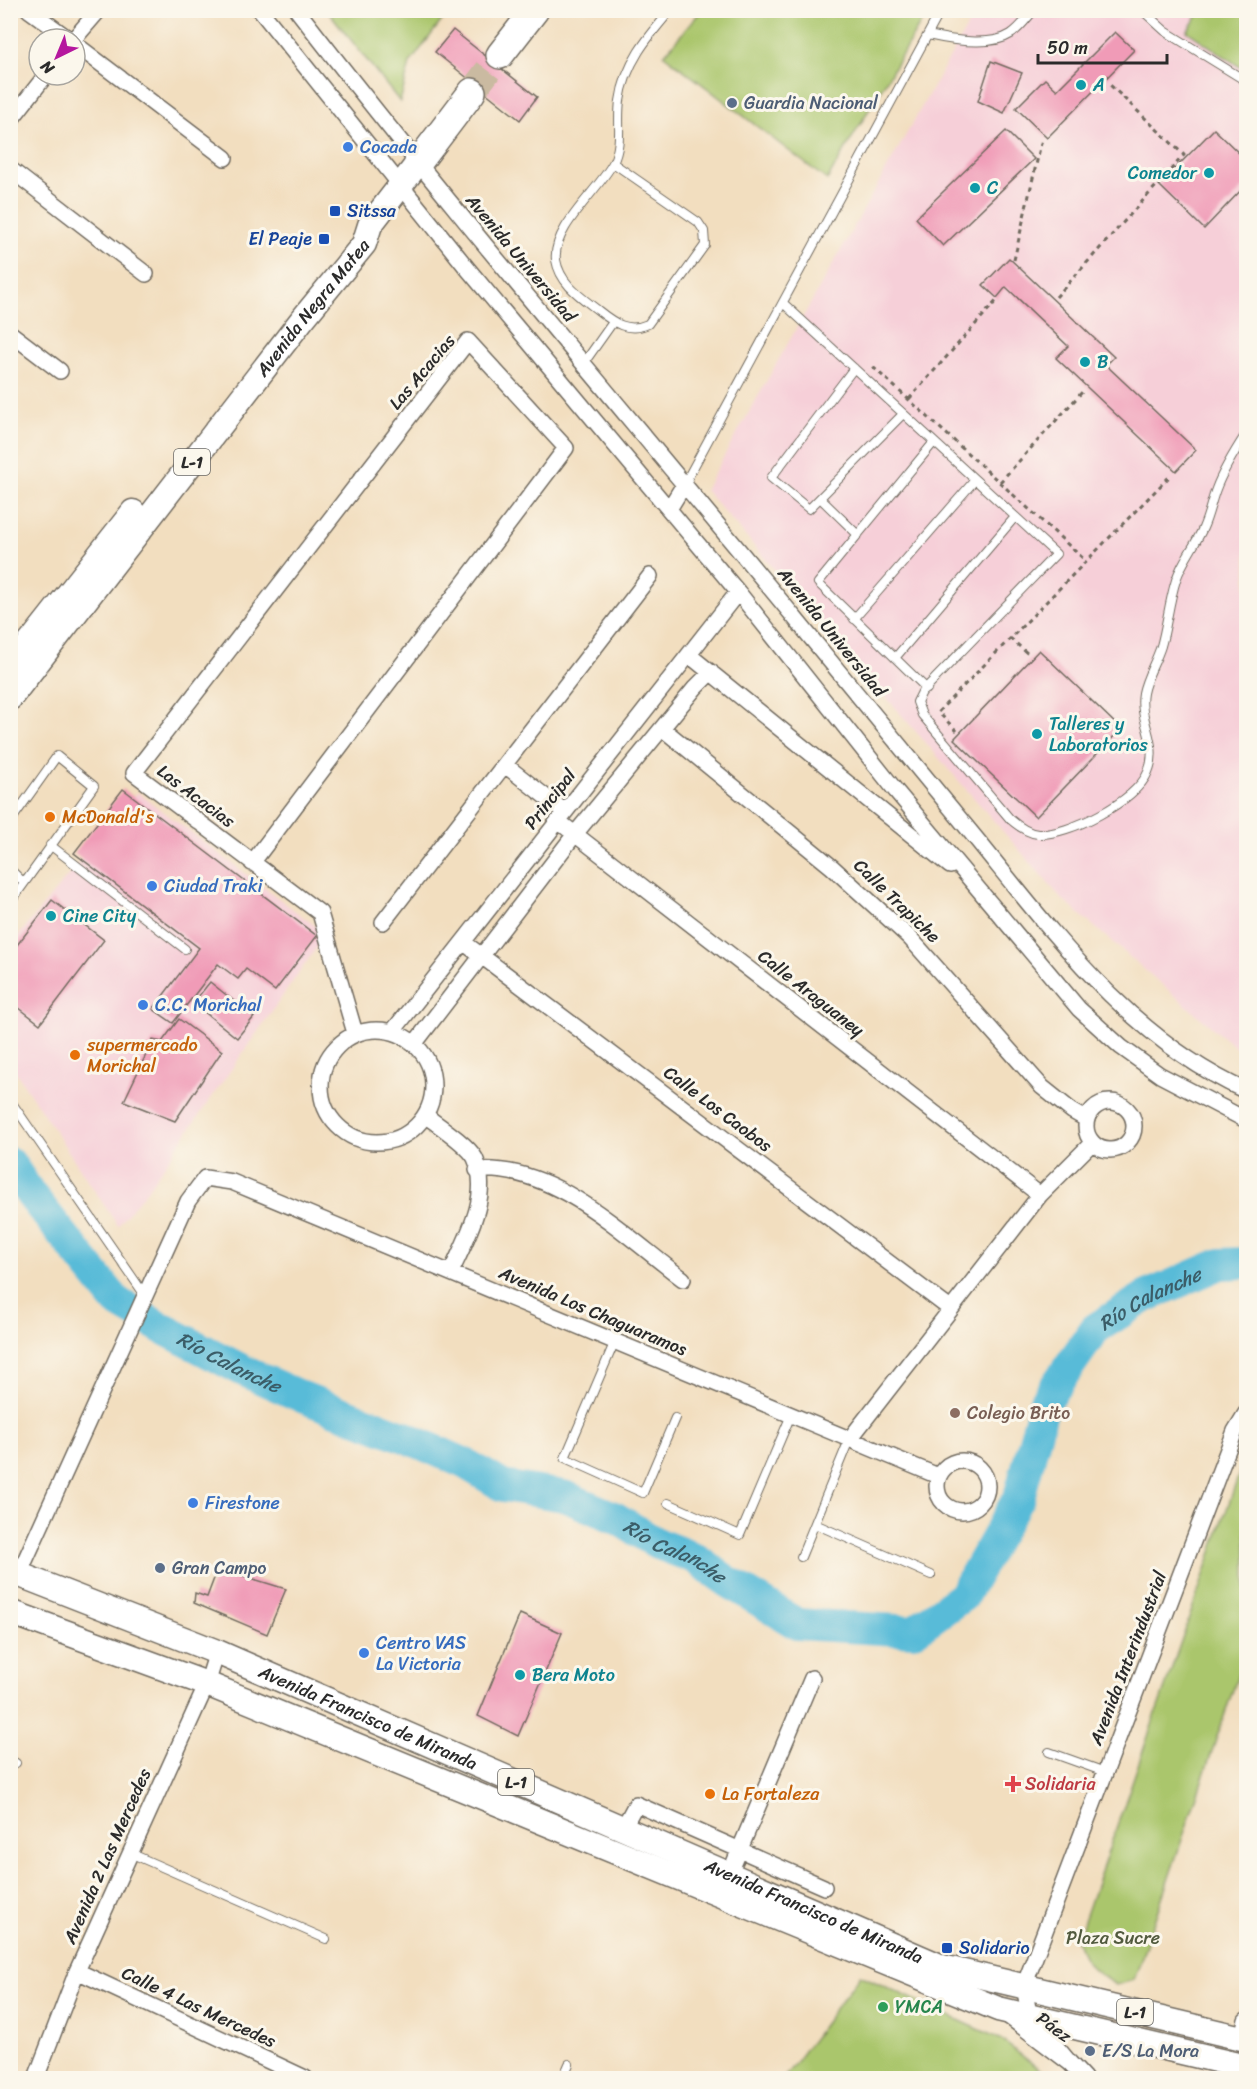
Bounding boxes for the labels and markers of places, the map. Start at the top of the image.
place label: A [1092,69,1105,101]
marker: A [1074,78,1088,92]
place label: Guardia Nacional [744,87,879,119]
marker: Guardia Nacional [725,96,739,110]
place label: Cocada [360,131,417,163]
marker: Cocada [341,140,355,154]
place label: Comedor [1128,157,1199,189]
marker: Comedor [1202,166,1216,180]
place label: C [987,172,999,204]
marker: C [968,181,982,195]
place label: Sitssa [347,195,397,227]
marker: Sitssa [328,204,342,218]
place label: El Peaje [248,223,312,255]
marker: El Peaje [317,232,331,246]
place label: B [1097,346,1108,378]
marker: B [1078,355,1092,369]
place label: Talleres y Laboratorios [1049,708,1148,761]
marker: Talleres y Laboratorios [1030,727,1044,741]
place label: McDonald's [62,801,155,833]
marker: McDonald's [43,810,57,824]
place label: Ciudad Traki [164,870,263,902]
marker: Ciudad Traki [145,879,159,893]
place label: Cine City [63,900,137,932]
marker: Cine City [44,909,58,923]
place label: C.C. Morichal [155,989,263,1021]
marker: C.C. Morichal [136,998,150,1012]
place label: supermercado Morichal [86,1029,198,1082]
marker: supermercado Morichal [68,1048,82,1062]
place label: Colegio Brito [967,1397,1070,1429]
marker: Colegio Brito [948,1406,962,1420]
place label: Firestone [205,1487,280,1519]
marker: Firestone [186,1496,200,1510]
place label: Gran Campo [172,1552,267,1584]
marker: Gran Campo [153,1561,167,1575]
place label: Centro VAS La Victoria [376,1627,466,1680]
marker: Centro VAS La Victoria [357,1646,371,1660]
place label: Bera Moto [532,1659,615,1691]
marker: Bera Moto [513,1668,527,1682]
place label: Solidaria [1025,1768,1096,1800]
marker: Solidaria [1006,1777,1020,1791]
place label: La Fortaleza [722,1778,820,1810]
marker: La Fortaleza [703,1787,717,1801]
place label: Solidario [959,1932,1030,1964]
marker: Solidario [940,1941,954,1955]
place label: YMCA [895,1991,943,2023]
marker: YMCA [876,2000,890,2014]
place label: E/S La Mora [1102,2035,1199,2067]
marker: E/S La Mora [1083,2044,1097,2058]

